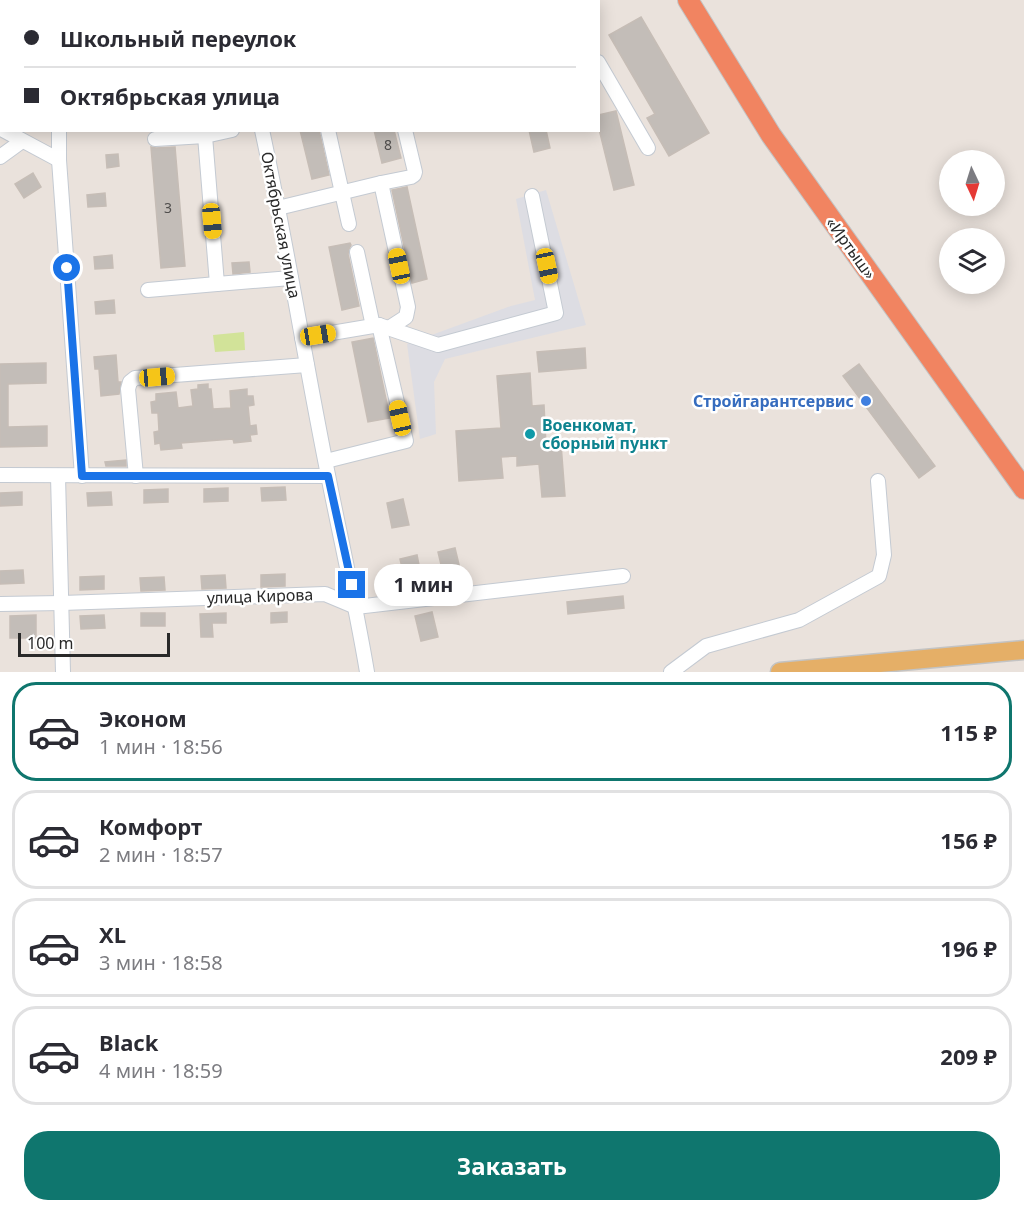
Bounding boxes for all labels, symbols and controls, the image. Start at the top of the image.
text: Школьный переулок [60,23,296,53]
text: Октябрьская улица [60,81,280,111]
house number: 8 [384,135,392,154]
street label: Октябрьская улица [256,150,306,300]
north arrow [939,150,1005,216]
map controls [939,150,1005,294]
house number: 3 [164,198,172,217]
car [201,202,223,240]
street label: «Иртыш» [821,212,881,284]
button: layers [939,228,1005,294]
car [386,247,412,285]
car [534,247,560,285]
route start [53,254,80,281]
car [299,323,337,347]
car [138,366,176,388]
place label: Стройгарантсервис [693,390,854,412]
marker: Стройгарантсервис [859,394,873,408]
car [387,398,413,438]
place label: Военкомат, сборный пункт [542,414,668,454]
marker: Военкомат, сборный пункт [523,427,537,441]
callout: 1 мин [373,564,472,606]
route end [338,571,365,598]
text: 1 мин [394,571,453,598]
street label: улица Кирова [206,583,314,609]
scale bar [18,630,170,658]
text: 100 m [27,632,74,654]
text: Эконом [99,703,187,733]
icon: car [27,705,81,759]
text: 115 ₽ [940,717,997,747]
text: 1 мин · 18:56 [99,733,223,760]
text: Комфорт [99,811,202,841]
icon: car [27,813,81,867]
text: 156 ₽ [940,825,997,855]
text: 2 мин · 18:57 [99,841,223,868]
text: XL [99,919,126,949]
icon: car [27,921,81,975]
text: 196 ₽ [940,933,997,963]
text: 3 мин · 18:58 [99,949,223,976]
text: Black [99,1027,158,1057]
icon: car [27,1029,81,1083]
text: 209 ₽ [940,1041,997,1071]
text: 4 мин · 18:59 [99,1057,223,1084]
button: Заказать [24,1131,1000,1200]

